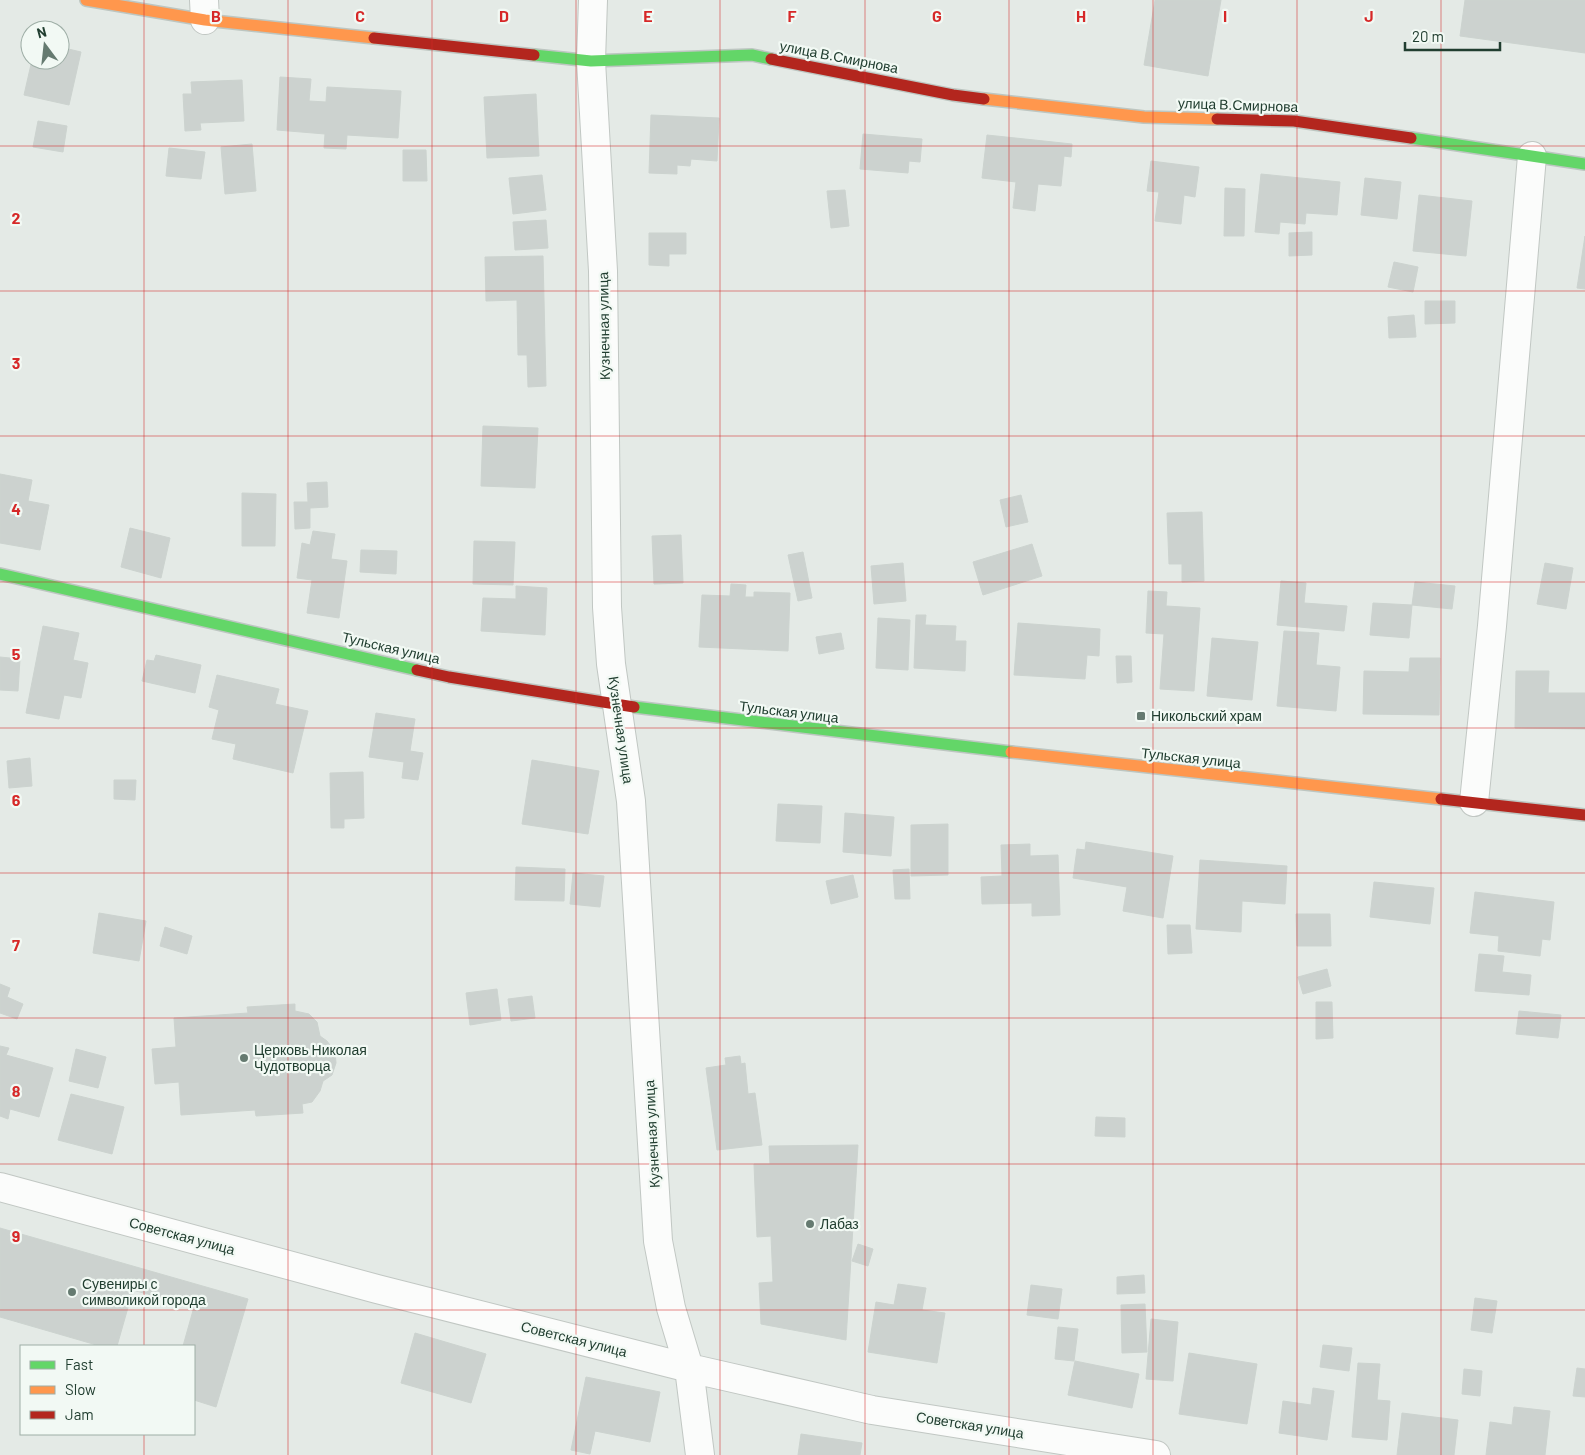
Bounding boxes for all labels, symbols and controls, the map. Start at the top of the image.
text: B [211,6,221,25]
text: C [355,6,365,25]
text: D [499,6,509,25]
text: E [643,6,653,25]
text: F [788,6,797,25]
text: G [932,6,942,25]
text: H [1076,6,1086,25]
text: I [1223,6,1227,25]
text: J [1364,6,1374,25]
north arrow [20,20,70,70]
scale bar [1405,20,1500,52]
text: N [35,23,48,41]
text: 20 m [1412,27,1444,45]
street label: улица В.Смирнова [778,37,900,76]
street label: улица В.Смирнова [1178,94,1299,115]
text: 2 [12,208,21,227]
street label: Кузнечная улица [594,272,613,380]
text: 3 [12,353,20,372]
text: 4 [11,499,21,518]
street label: Тульская улица [340,628,442,667]
text: 5 [12,644,21,663]
street label: Кузнечная улица [606,675,637,785]
street label: Тульская улица [738,697,840,726]
place label: Никольский храм [1151,707,1262,724]
marker: Никольский храм [1135,710,1147,722]
street label: Тульская улица [1140,744,1242,771]
text: 6 [12,790,21,809]
text: 7 [12,935,20,954]
place label: Церковь Николая Чудотворца [254,1041,367,1074]
marker: Церковь Николая Чудотворца [238,1052,250,1064]
street label: Кузнечная улица [640,1079,663,1189]
text: 8 [12,1081,21,1100]
street label: Советская улица [127,1213,237,1258]
place label: Лабаз [820,1215,859,1232]
marker: Лабаз [804,1218,816,1230]
text: 9 [12,1226,20,1245]
place label: Сувениры с символикой города [82,1275,206,1308]
marker: Сувениры с символикой города [66,1286,78,1298]
street label: Советская улица [519,1317,629,1360]
legend [20,1345,195,1435]
text: Fast [65,1355,93,1373]
text: Slow [65,1380,96,1398]
text: Jam [65,1405,94,1423]
street label: Советская улица [915,1408,1025,1441]

